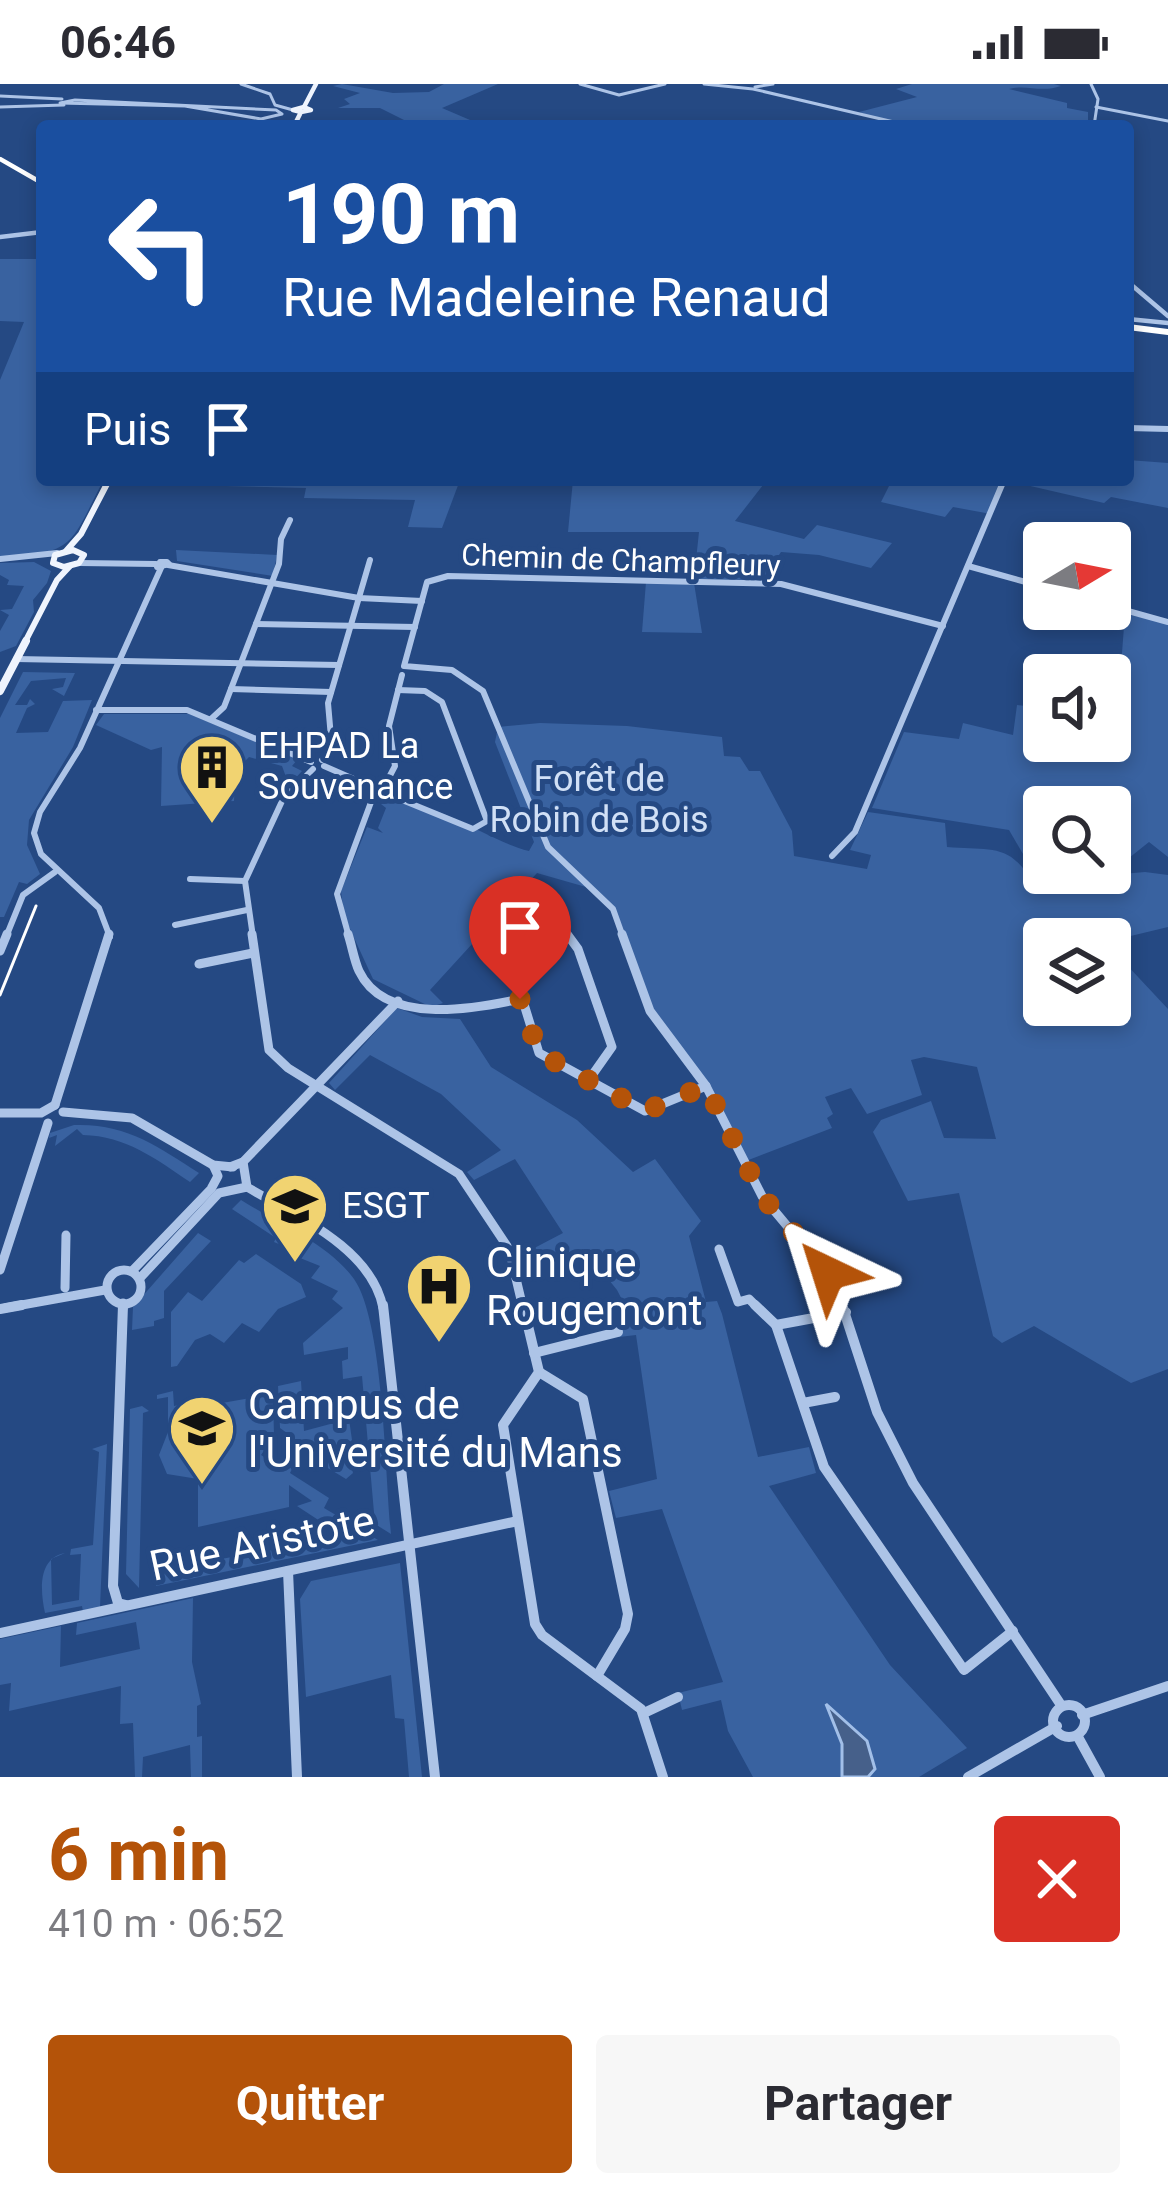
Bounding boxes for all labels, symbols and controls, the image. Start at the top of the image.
text: 06:46 [60,16,176,69]
text: 190 m [282,165,520,264]
icon: left [84,168,240,324]
text: Rue Madeleine Renaud [282,266,831,329]
icon: arrive [195,396,261,462]
text: Puis [84,403,171,456]
north arrow [1023,522,1131,630]
map controls [1023,522,1131,1026]
street label: Chemin de Champfleury [461,537,781,583]
button: sound [1023,654,1131,762]
place label: EHPAD La Souvenance [258,725,453,808]
building icon: EHPAD La Souvenance [177,732,247,826]
park label: Forêt de Robin de Bois [489,758,709,841]
button: search [1023,786,1131,894]
pin [469,876,571,999]
icon: arrive [487,894,553,960]
button: layers [1023,918,1131,1026]
school or university icon: ESGT [260,1171,330,1265]
place label: ESGT [342,1185,430,1227]
position arrow [765,1210,891,1336]
place label: Clinique Rougemont [486,1238,703,1335]
hospital icon: Clinique Rougemont [404,1251,474,1345]
place label: Campus de l'Université du Mans [248,1380,623,1477]
school or university icon: Campus de l'Université du Mans [167,1393,237,1487]
street label: Rue Aristote [145,1495,379,1591]
text: 6 min [48,1813,229,1898]
button: close [994,1816,1120,1942]
text: 410 m · 06:52 [48,1901,284,1947]
button: Quitter [48,2035,572,2173]
button: Partager [596,2035,1120,2173]

